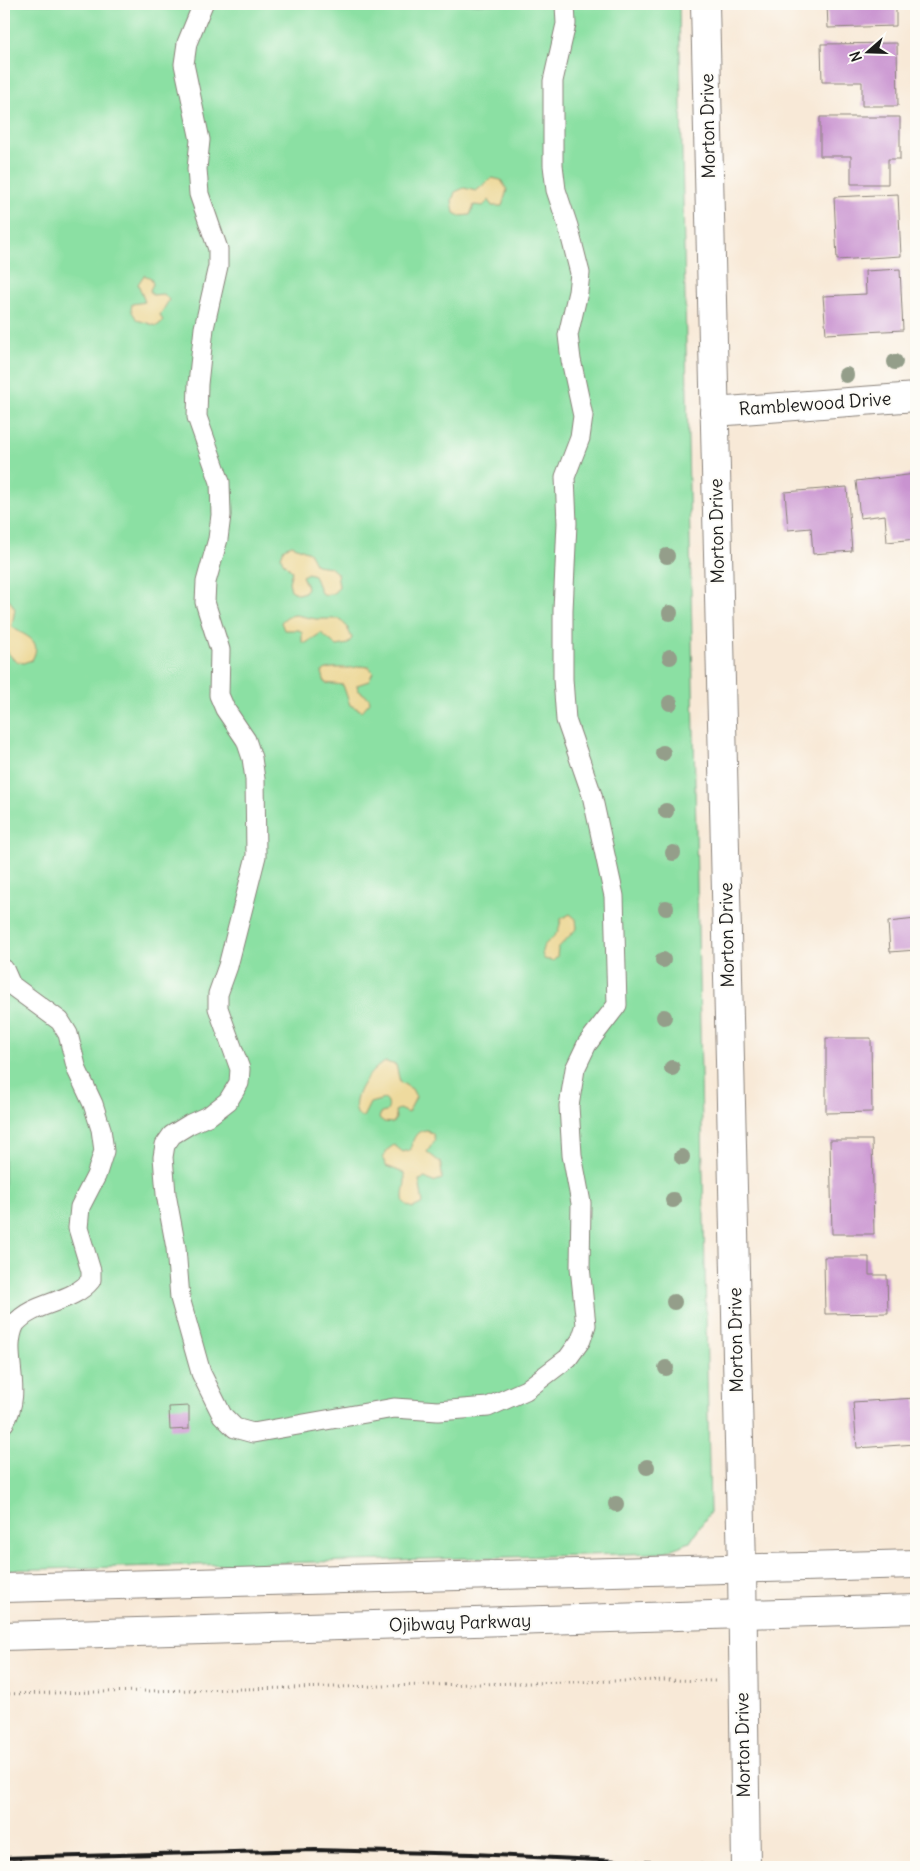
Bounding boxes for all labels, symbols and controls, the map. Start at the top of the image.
north arrow [842,28,892,78]
text: N [846,49,866,64]
street label: Morton Drive [695,73,720,179]
street label: Ramblewood Drive [738,387,892,420]
street label: Morton Drive [704,478,729,584]
street label: Morton Drive [714,882,739,988]
street label: Morton Drive [723,1287,748,1393]
street label: Ojibway Parkway [388,1609,532,1636]
street label: Morton Drive [730,1692,755,1798]

